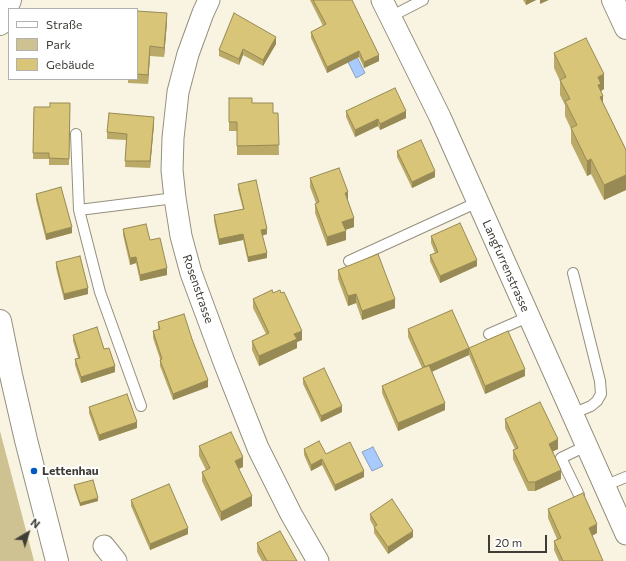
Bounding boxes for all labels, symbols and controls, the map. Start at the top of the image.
legend [8,8,138,80]
text: Straße [46,17,82,31]
text: Park [46,37,71,51]
text: Gebäude [46,57,94,71]
street label: Langfurrenstrasse [479,218,533,314]
street label: Rosenstrasse [179,253,217,325]
place label: Lettenhau [42,464,99,478]
marker: Lettenhau [29,466,39,476]
north arrow [8,513,48,553]
text: N [28,515,43,531]
scale bar [490,527,549,553]
text: 20 m [495,535,522,549]

